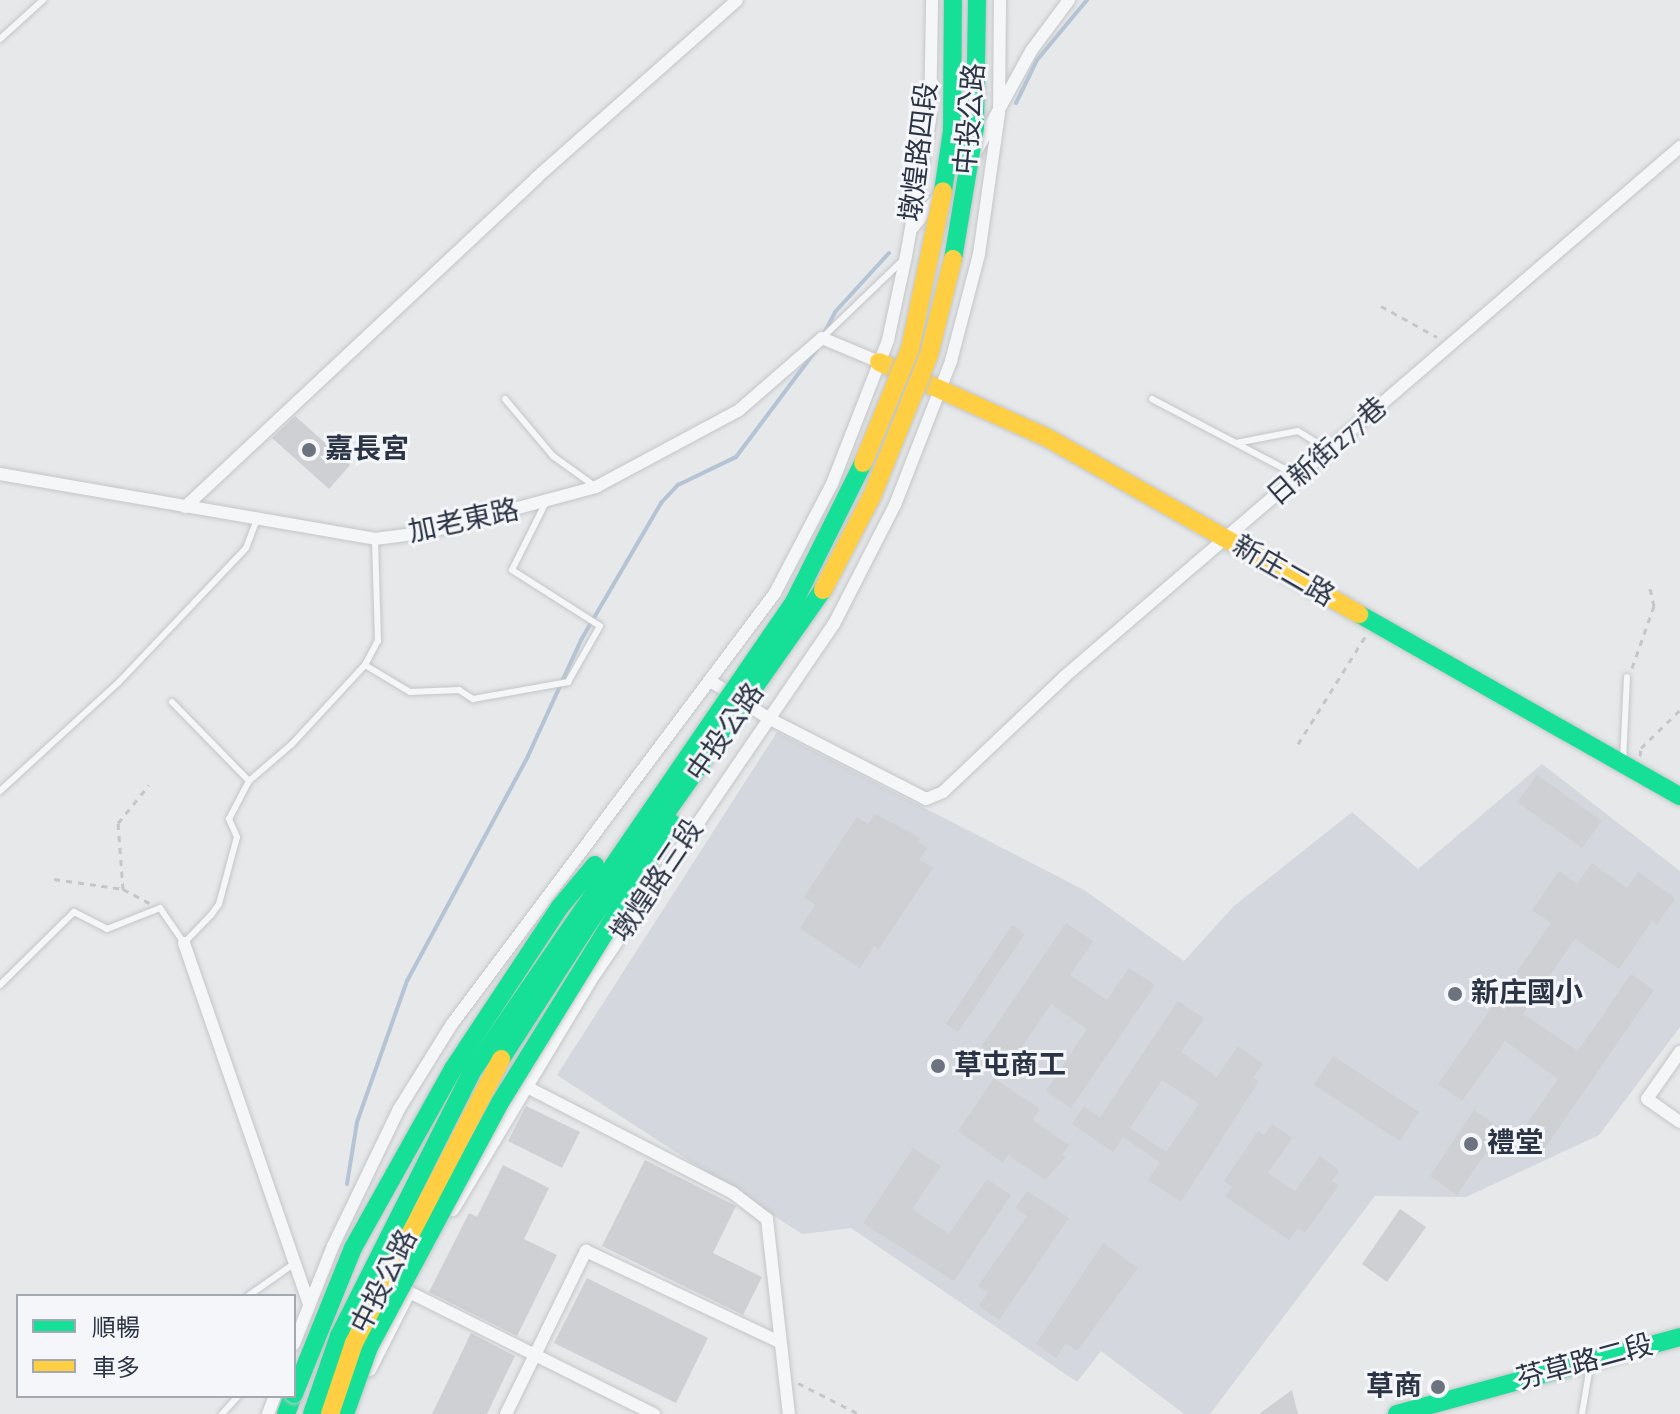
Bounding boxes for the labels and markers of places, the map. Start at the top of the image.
place label: 嘉長宮 [325,433,409,467]
marker: 嘉長宮 [300,441,318,459]
place label: 新庄國小 [1471,977,1583,1011]
marker: 新庄國小 [1446,985,1464,1003]
place label: 草屯商工 [954,1049,1066,1083]
marker: 草屯商工 [929,1057,947,1075]
place label: 禮堂 [1487,1127,1543,1161]
marker: 禮堂 [1462,1135,1480,1153]
place label: 草商 [1366,1370,1422,1404]
marker: 草商 [1429,1378,1447,1396]

